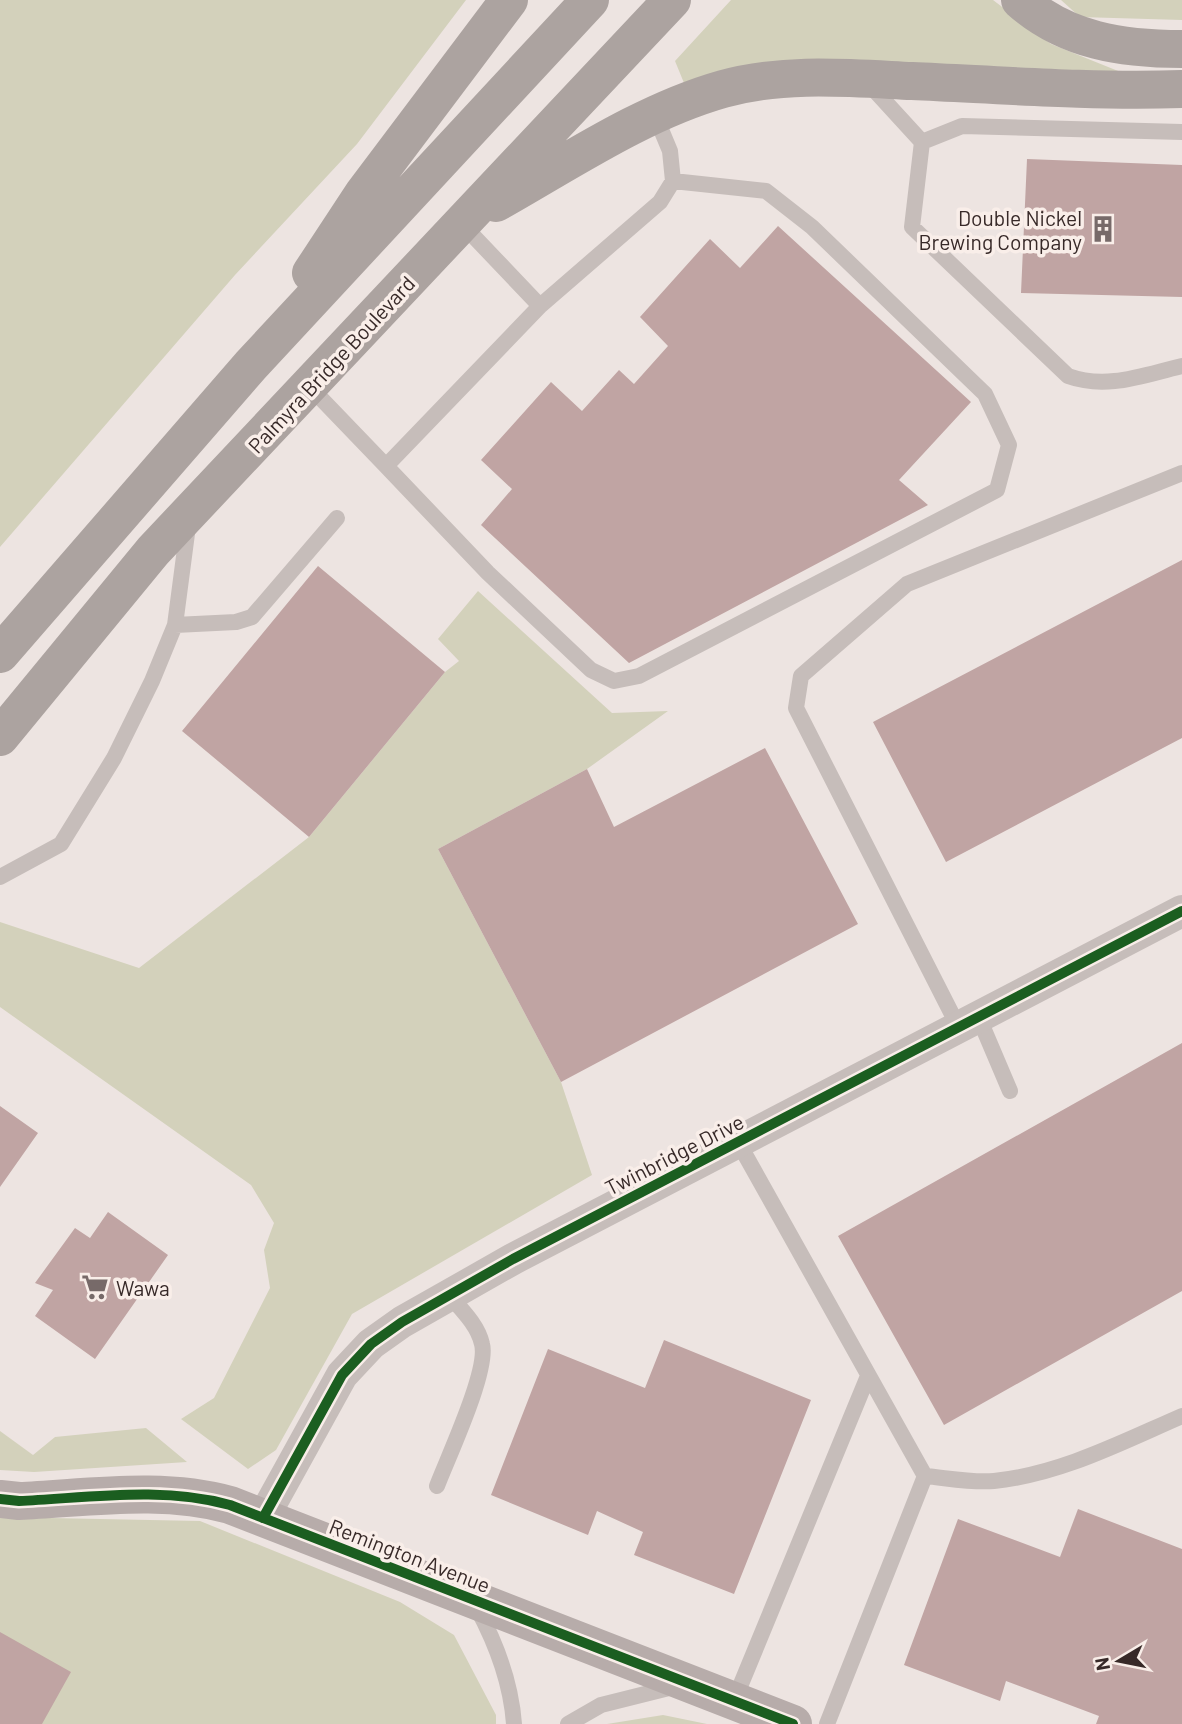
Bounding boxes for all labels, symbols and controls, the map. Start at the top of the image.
place label: Double Nickel Brewing Company [918,205,1082,254]
building icon: Double Nickel Brewing Company [1088,214,1118,244]
street label: Palmyra Bridge Boulevard [243,270,419,458]
street label: Twinbridge Drive [600,1108,748,1200]
supermarket icon: Wawa [80,1272,110,1302]
place label: Wawa [116,1275,170,1300]
street label: Remington Avenue [326,1513,494,1597]
north arrow [1084,1626,1154,1696]
text: N [1089,1656,1114,1672]

